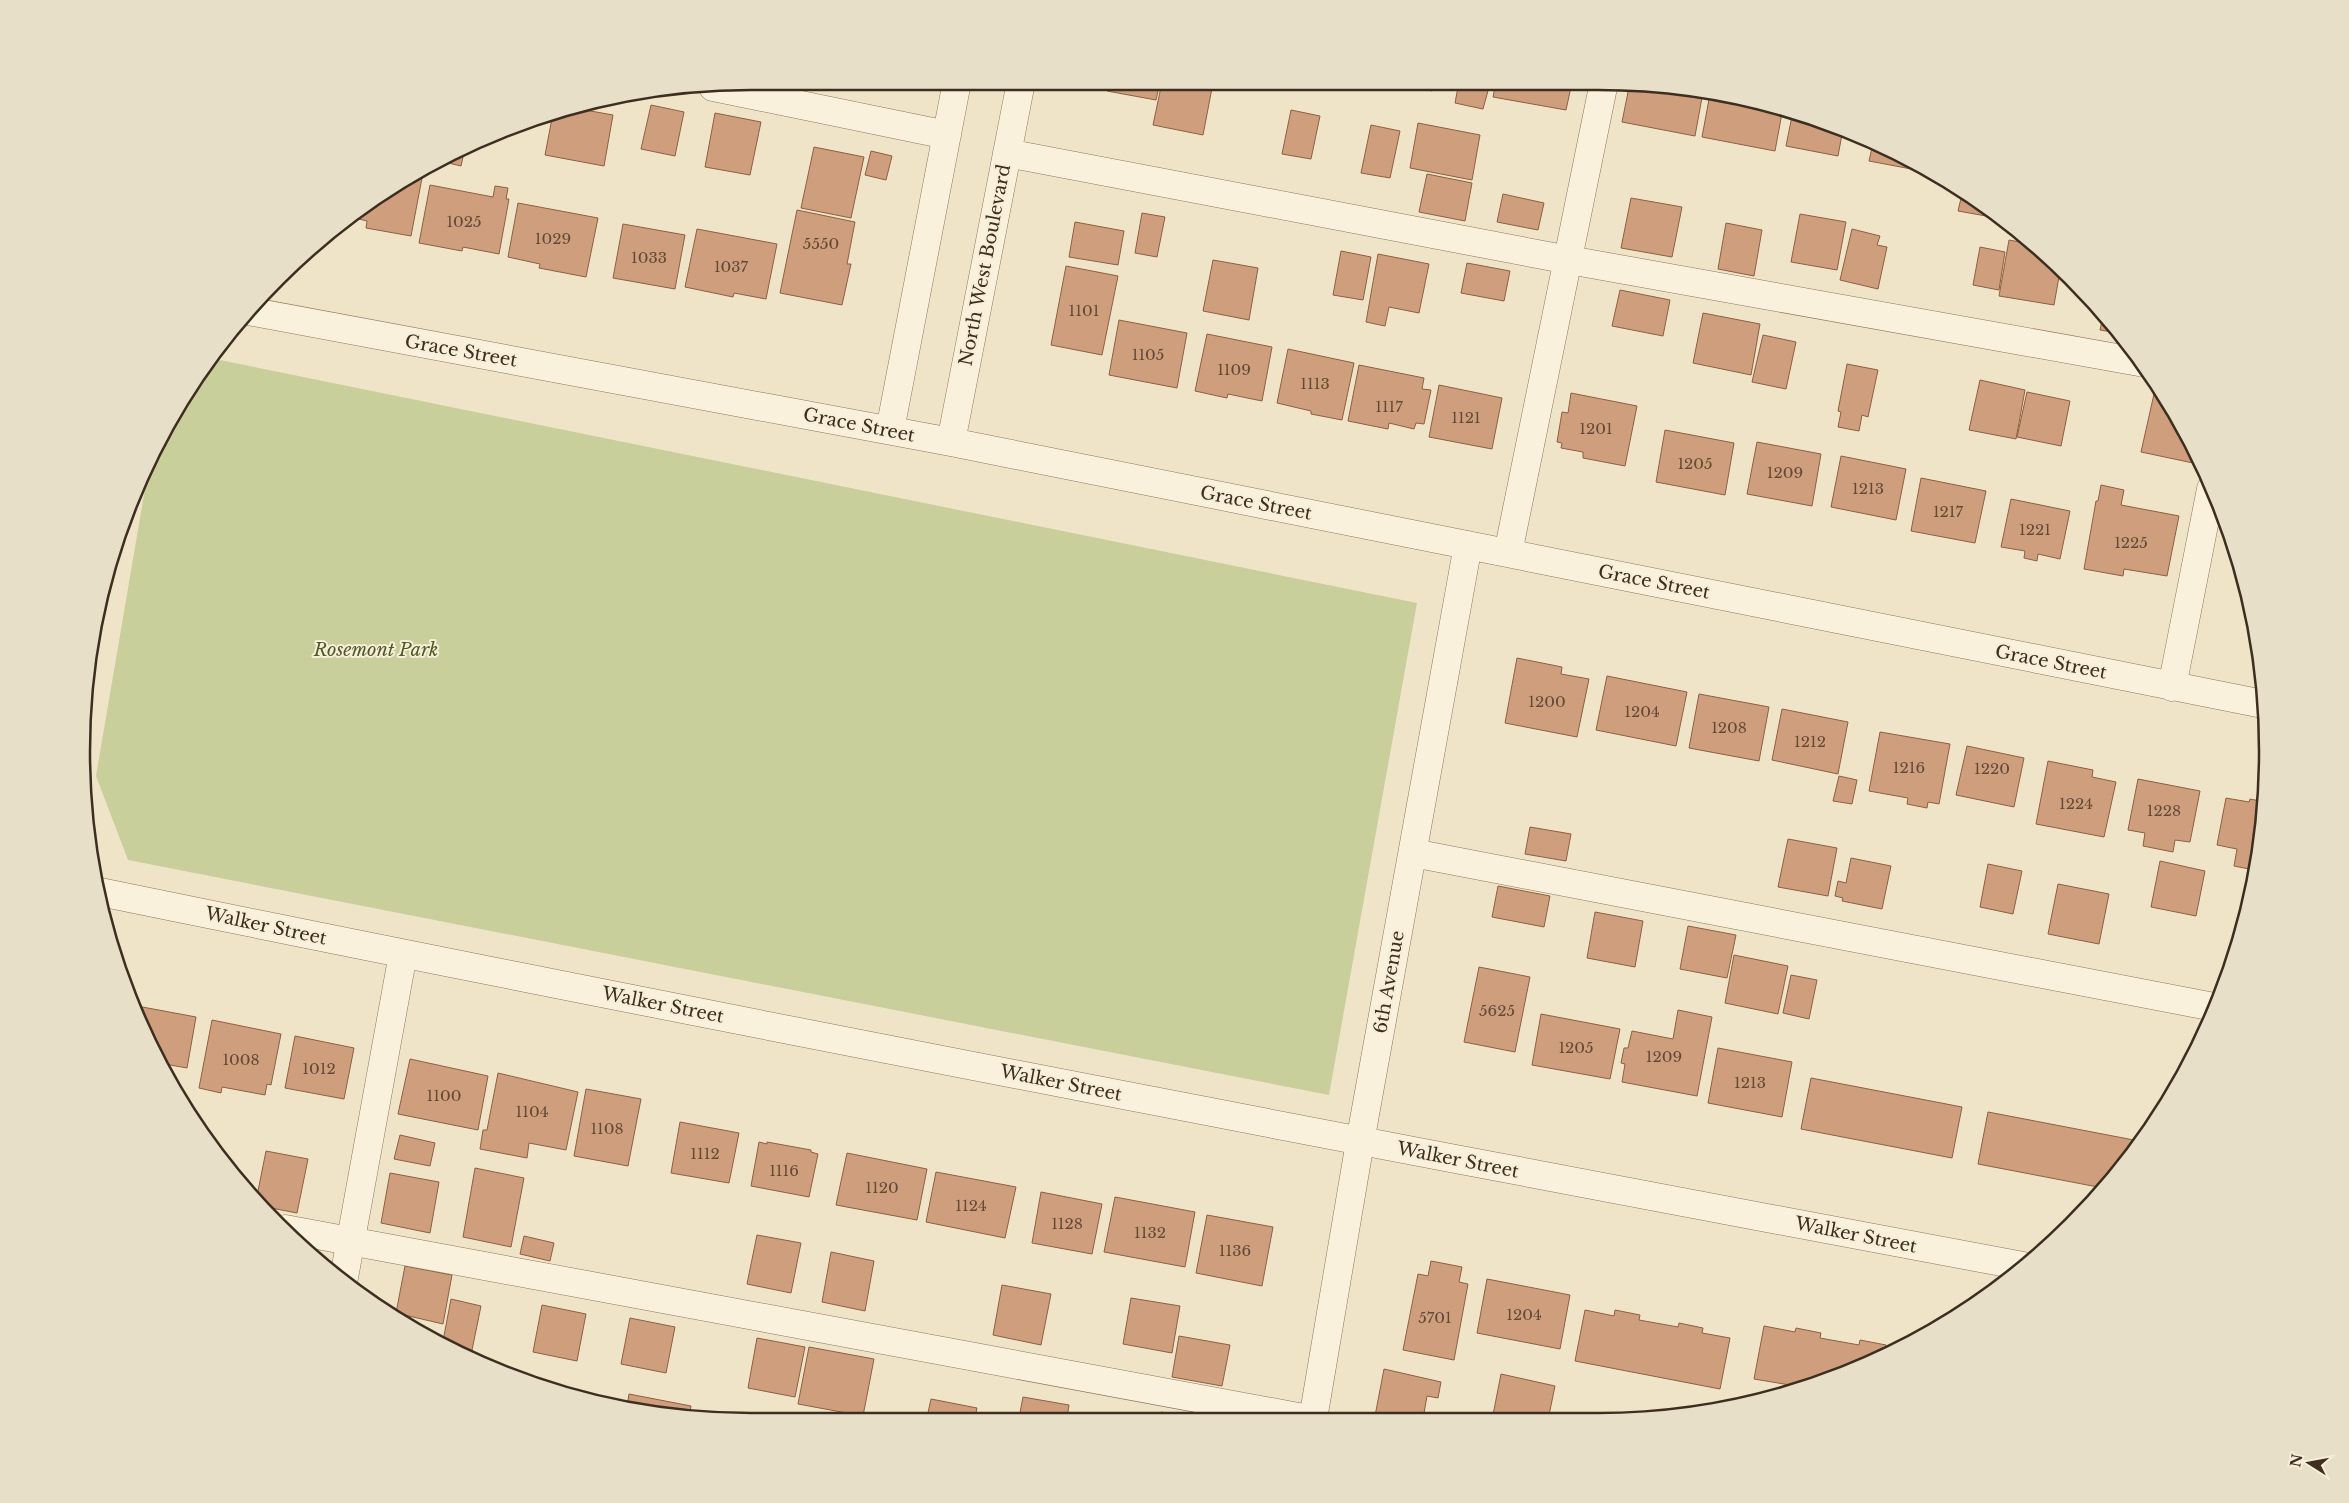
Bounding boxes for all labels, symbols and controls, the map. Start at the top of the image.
street label: North West Boulevard [955,162,1015,368]
house number: 1025 [446,212,482,231]
house number: 1029 [535,229,571,248]
house number: 5550 [803,234,839,253]
house number: 1033 [631,248,667,267]
house number: 1037 [714,257,749,276]
house number: 1101 [1069,301,1099,320]
street label: Grace Street [403,330,519,372]
house number: 1105 [1132,345,1164,364]
house number: 1109 [1217,360,1251,379]
house number: 1113 [1300,374,1330,393]
house number: 1117 [1375,397,1403,416]
street label: Grace Street [801,403,917,447]
house number: 1121 [1451,408,1481,427]
house number: 1201 [1579,419,1613,438]
house number: 1205 [1677,454,1713,473]
house number: 1209 [1767,463,1803,482]
house number: 1213 [1852,479,1884,498]
street label: Grace Street [1198,481,1314,525]
house number: 1217 [1933,502,1964,521]
house number: 1221 [2019,520,2051,539]
house number: 1225 [2114,533,2148,552]
street label: Grace Street [1596,560,1712,604]
park label: Rosemont Park [313,639,438,661]
street label: Grace Street [1993,640,2109,684]
house number: 1200 [1528,692,1566,711]
house number: 1204 [1624,702,1660,721]
house number: 1208 [1711,718,1747,737]
house number: 1212 [1794,732,1826,751]
house number: 1216 [1893,758,1925,777]
house number: 1220 [1974,759,2010,778]
house number: 1224 [2059,794,2093,813]
house number: 1228 [2147,801,2181,820]
street label: Walker Street [202,902,329,950]
street label: 6th Avenue [1369,929,1409,1035]
street label: Walker Street [599,982,726,1028]
house number: 5625 [1479,1001,1515,1020]
house number: 1205 [1558,1038,1594,1057]
house number: 1209 [1646,1047,1682,1066]
house number: 1008 [222,1050,260,1069]
house number: 1012 [302,1059,336,1078]
street label: Walker Street [997,1060,1124,1106]
house number: 1213 [1734,1073,1766,1092]
house number: 1100 [427,1086,461,1105]
house number: 1104 [516,1102,548,1121]
house number: 1108 [590,1119,624,1138]
street label: Walker Street [1394,1137,1521,1183]
house number: 1112 [690,1144,720,1163]
house number: 1116 [769,1161,799,1180]
house number: 1120 [865,1178,899,1197]
house number: 1124 [955,1196,987,1215]
street label: Walker Street [1792,1212,1919,1258]
house number: 1128 [1051,1214,1083,1233]
house number: 1132 [1134,1223,1166,1242]
house number: 1136 [1219,1241,1251,1260]
house number: 1204 [1506,1305,1542,1324]
house number: 5701 [1418,1308,1452,1327]
north arrow [2284,1438,2334,1488]
text: N [2286,1452,2306,1469]

